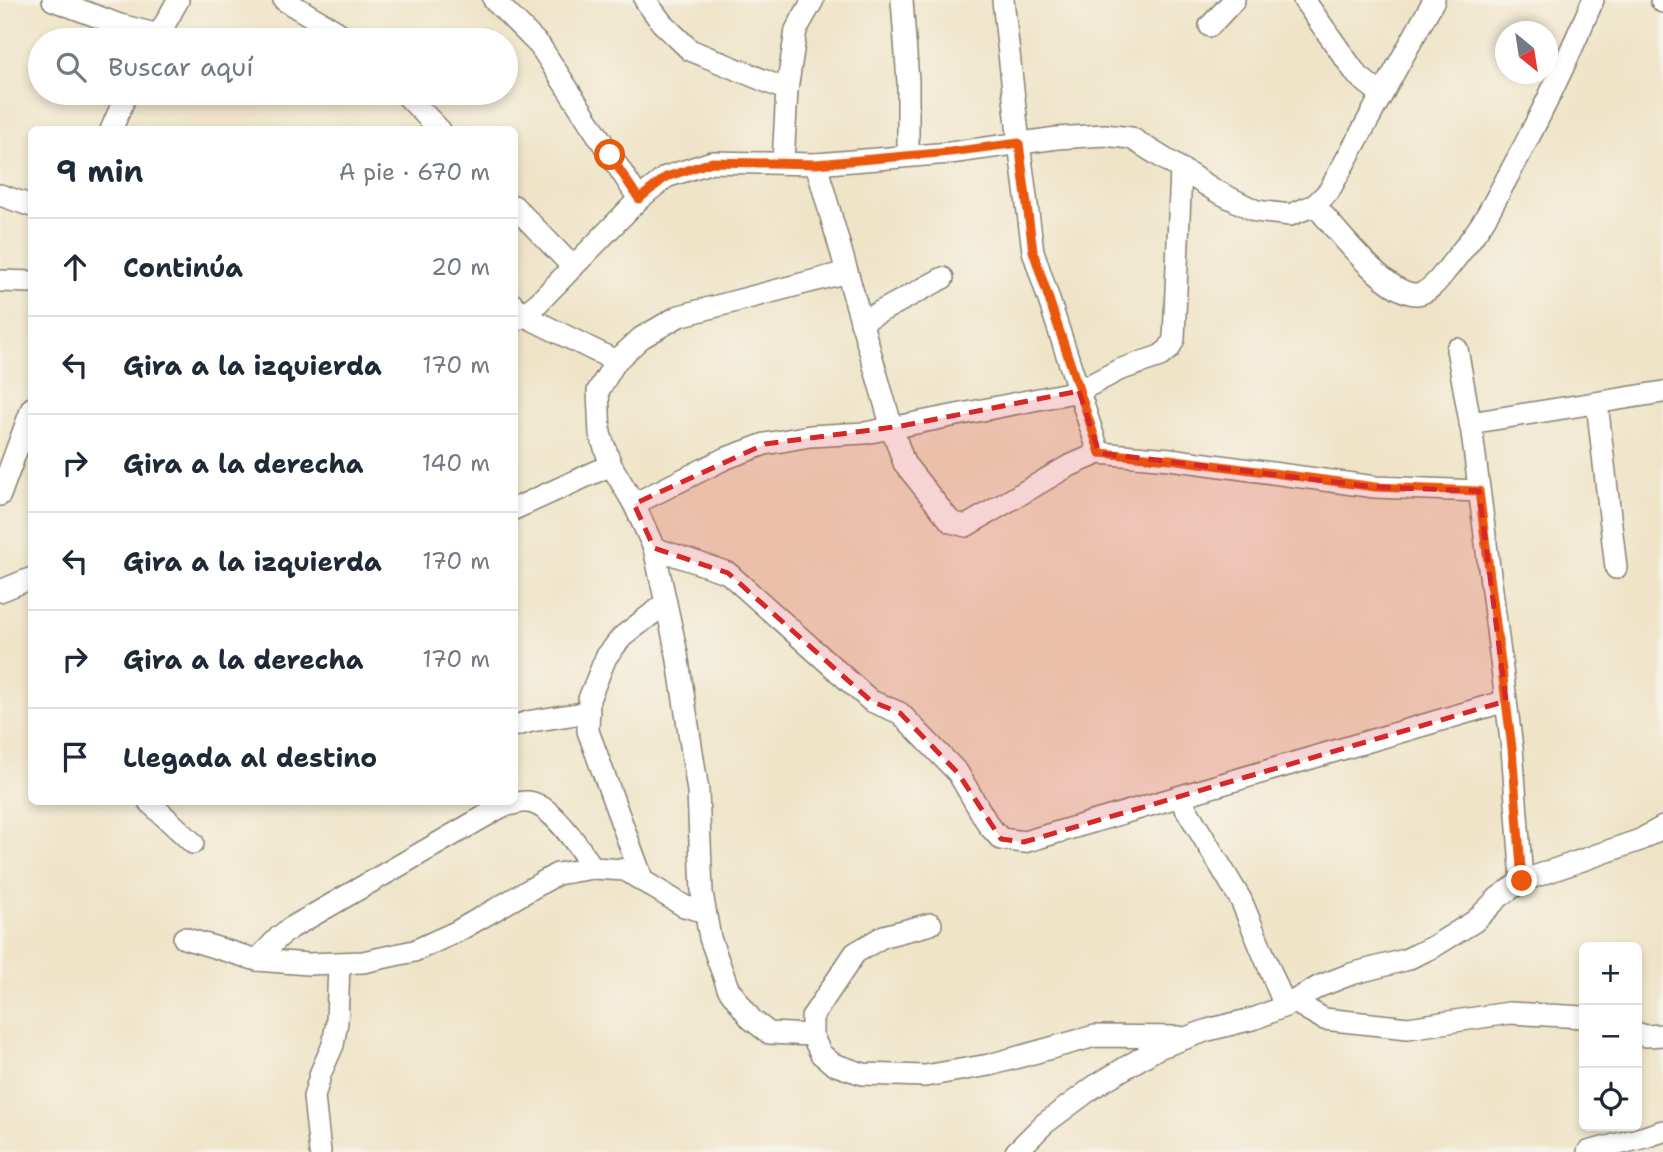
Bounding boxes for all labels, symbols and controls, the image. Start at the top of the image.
north arrow [1495,21,1558,84]
search box [28,28,518,105]
icon: search [52,48,90,86]
text: Buscar aquí [108,49,254,84]
route start [594,139,625,170]
text: 9 min [56,151,143,192]
text: A pie · 670 m [339,157,490,187]
icon: ahead [56,248,94,286]
text: Continúa [123,250,243,285]
text: 20 m [431,252,490,282]
icon: left [56,346,94,384]
text: Gira a la izquierda [123,348,382,383]
text: 170 m [422,350,490,380]
icon: right [56,444,94,482]
text: Gira a la derecha [123,446,364,481]
text: 140 m [422,448,490,478]
icon: left [56,542,94,580]
text: Gira a la izquierda [123,544,382,579]
text: 170 m [422,546,490,576]
icon: right [56,640,94,678]
text: Gira a la derecha [123,642,364,677]
text: 170 m [422,644,490,674]
icon: arrive [56,738,94,776]
text: Llegada al destino [123,740,377,775]
route end [1506,865,1537,896]
map controls [1579,942,1642,1131]
button: + [1579,942,1642,1005]
button: − [1579,1005,1642,1068]
button: locate [1579,1068,1642,1131]

